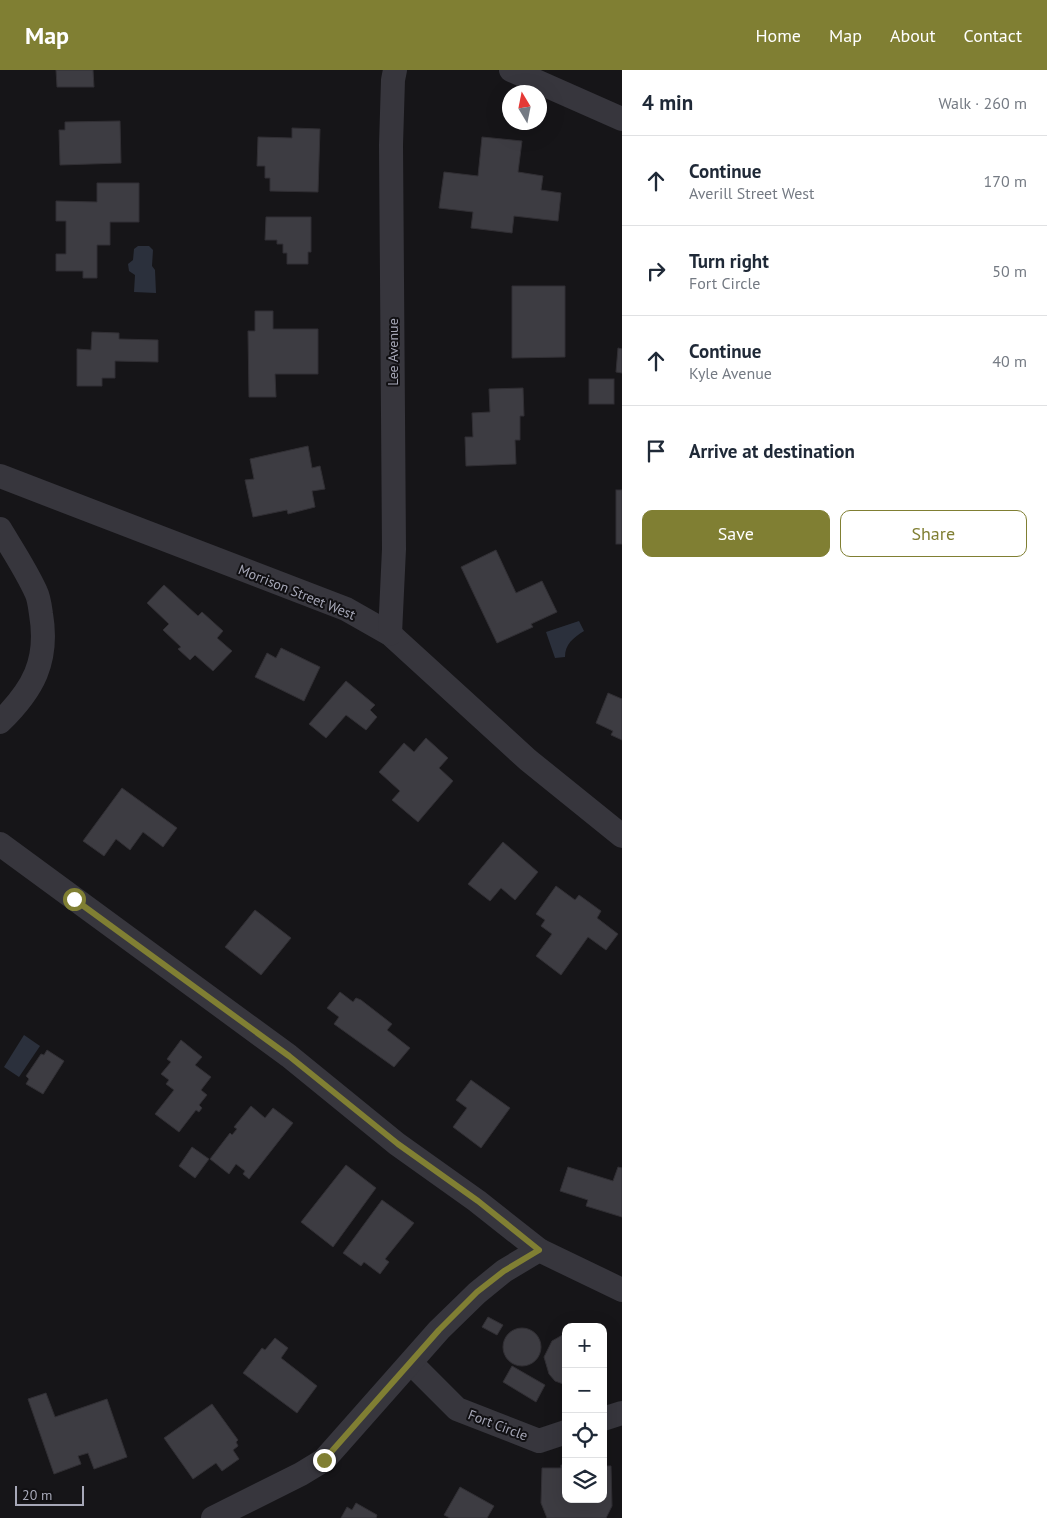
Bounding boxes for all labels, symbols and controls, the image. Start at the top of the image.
text: Map [25,20,69,51]
text: Home [755,24,801,47]
text: Map [829,24,862,47]
text: About [890,24,936,47]
text: Contact [964,24,1022,47]
north arrow [502,85,547,130]
text: 4 min [642,89,693,116]
text: Walk · 260 m [938,93,1027,113]
text: Continue [689,159,761,183]
icon: ahead [642,167,670,195]
text: 170 m [984,171,1027,191]
text: Averill Street West [689,183,815,203]
text: Turn right [689,249,769,273]
icon: right [642,257,670,285]
text: 50 m [992,261,1027,281]
text: Fort Circle [689,273,760,293]
street label: Lee Avenue [384,318,402,386]
text: Continue [689,339,761,363]
icon: ahead [642,347,670,375]
text: 40 m [992,351,1027,371]
text: Kyle Avenue [689,363,772,383]
icon: arrive [642,437,670,465]
text: Arrive at destination [689,439,855,463]
button: Save [642,510,830,557]
button: Share [840,510,1027,557]
street label: Morrison Street West [236,560,358,624]
route start [63,888,86,911]
map controls [562,1323,607,1503]
button: + [562,1323,607,1368]
button: − [562,1368,607,1413]
street label: Fort Circle [466,1405,530,1445]
button: locate [562,1413,607,1458]
route end [313,1449,336,1472]
button: layers [562,1458,607,1503]
scale bar [15,1483,84,1506]
text: 20 m [22,1486,52,1504]

